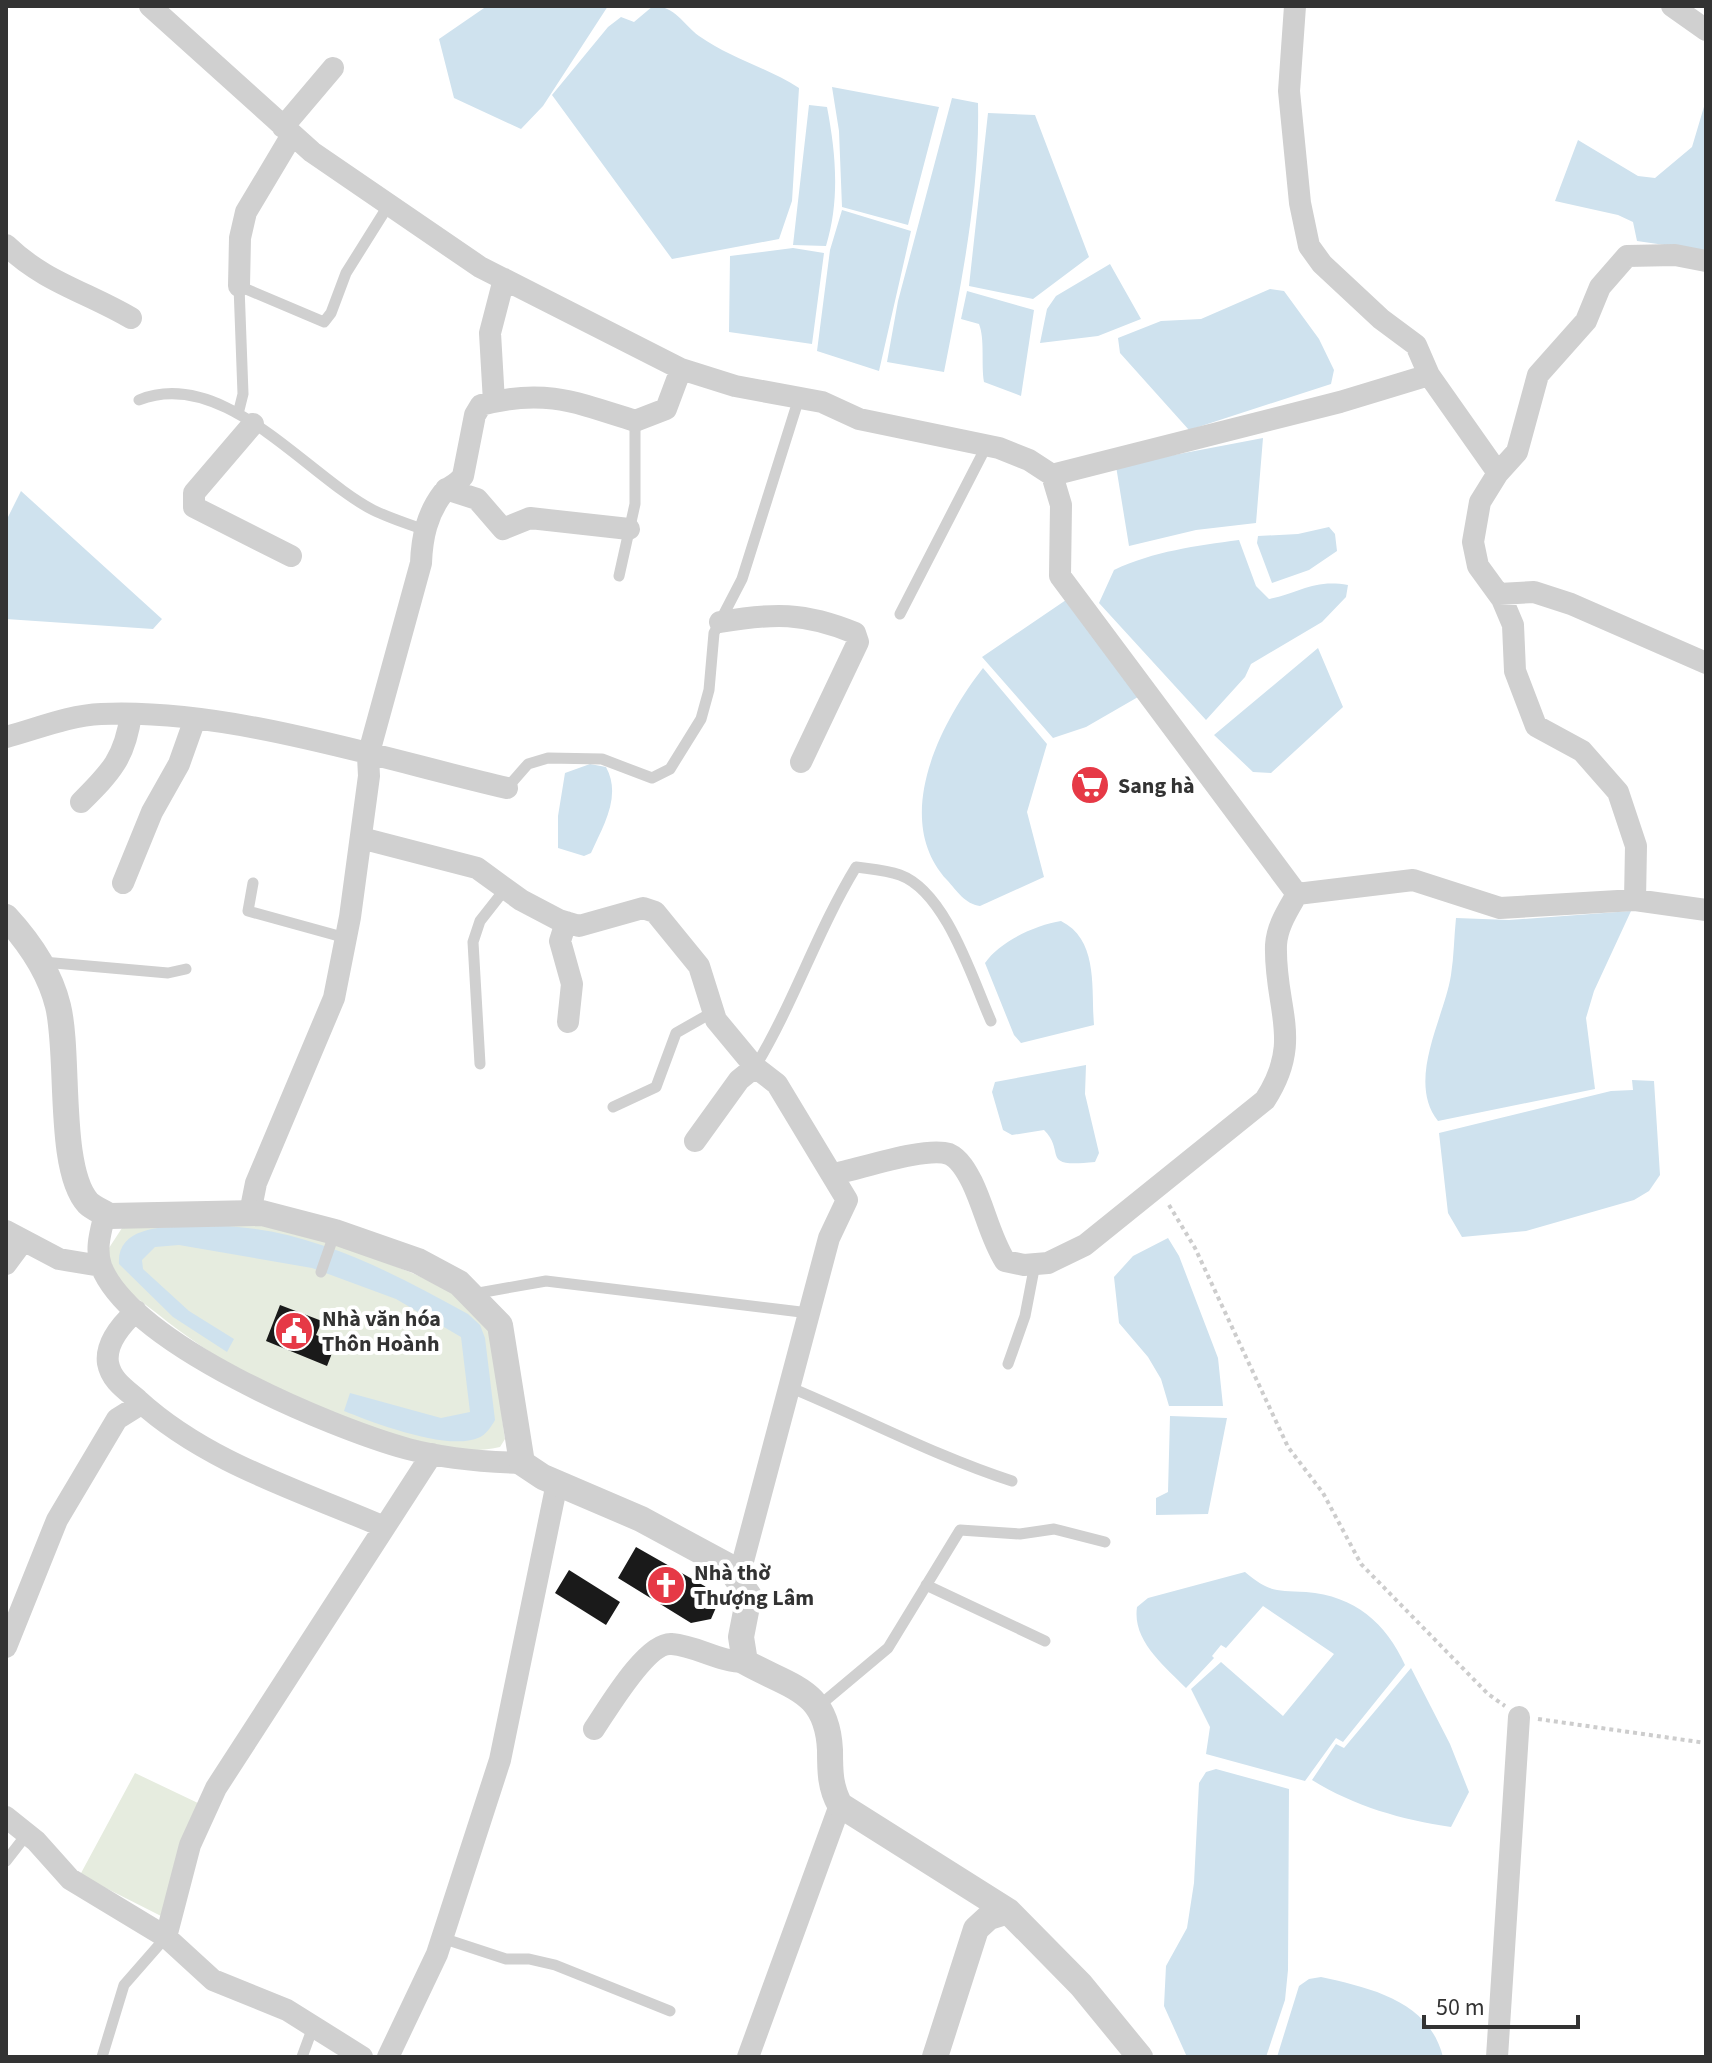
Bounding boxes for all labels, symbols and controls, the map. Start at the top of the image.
supermarket icon: Sang hà [1069,764,1111,806]
place label: Sang hà [1118,770,1195,802]
place label: Nhà văn hóa Thôn Hoành [322,1303,441,1360]
public building icon: Nhà văn hóa Thôn Hoành [273,1310,315,1352]
place label: Nhà thờ Thượng Lâm [694,1557,814,1614]
church icon: Nhà thờ Thượng Lâm [645,1564,687,1606]
scale bar [1424,1979,1578,2029]
text: 50 m [1436,1990,1485,2025]

